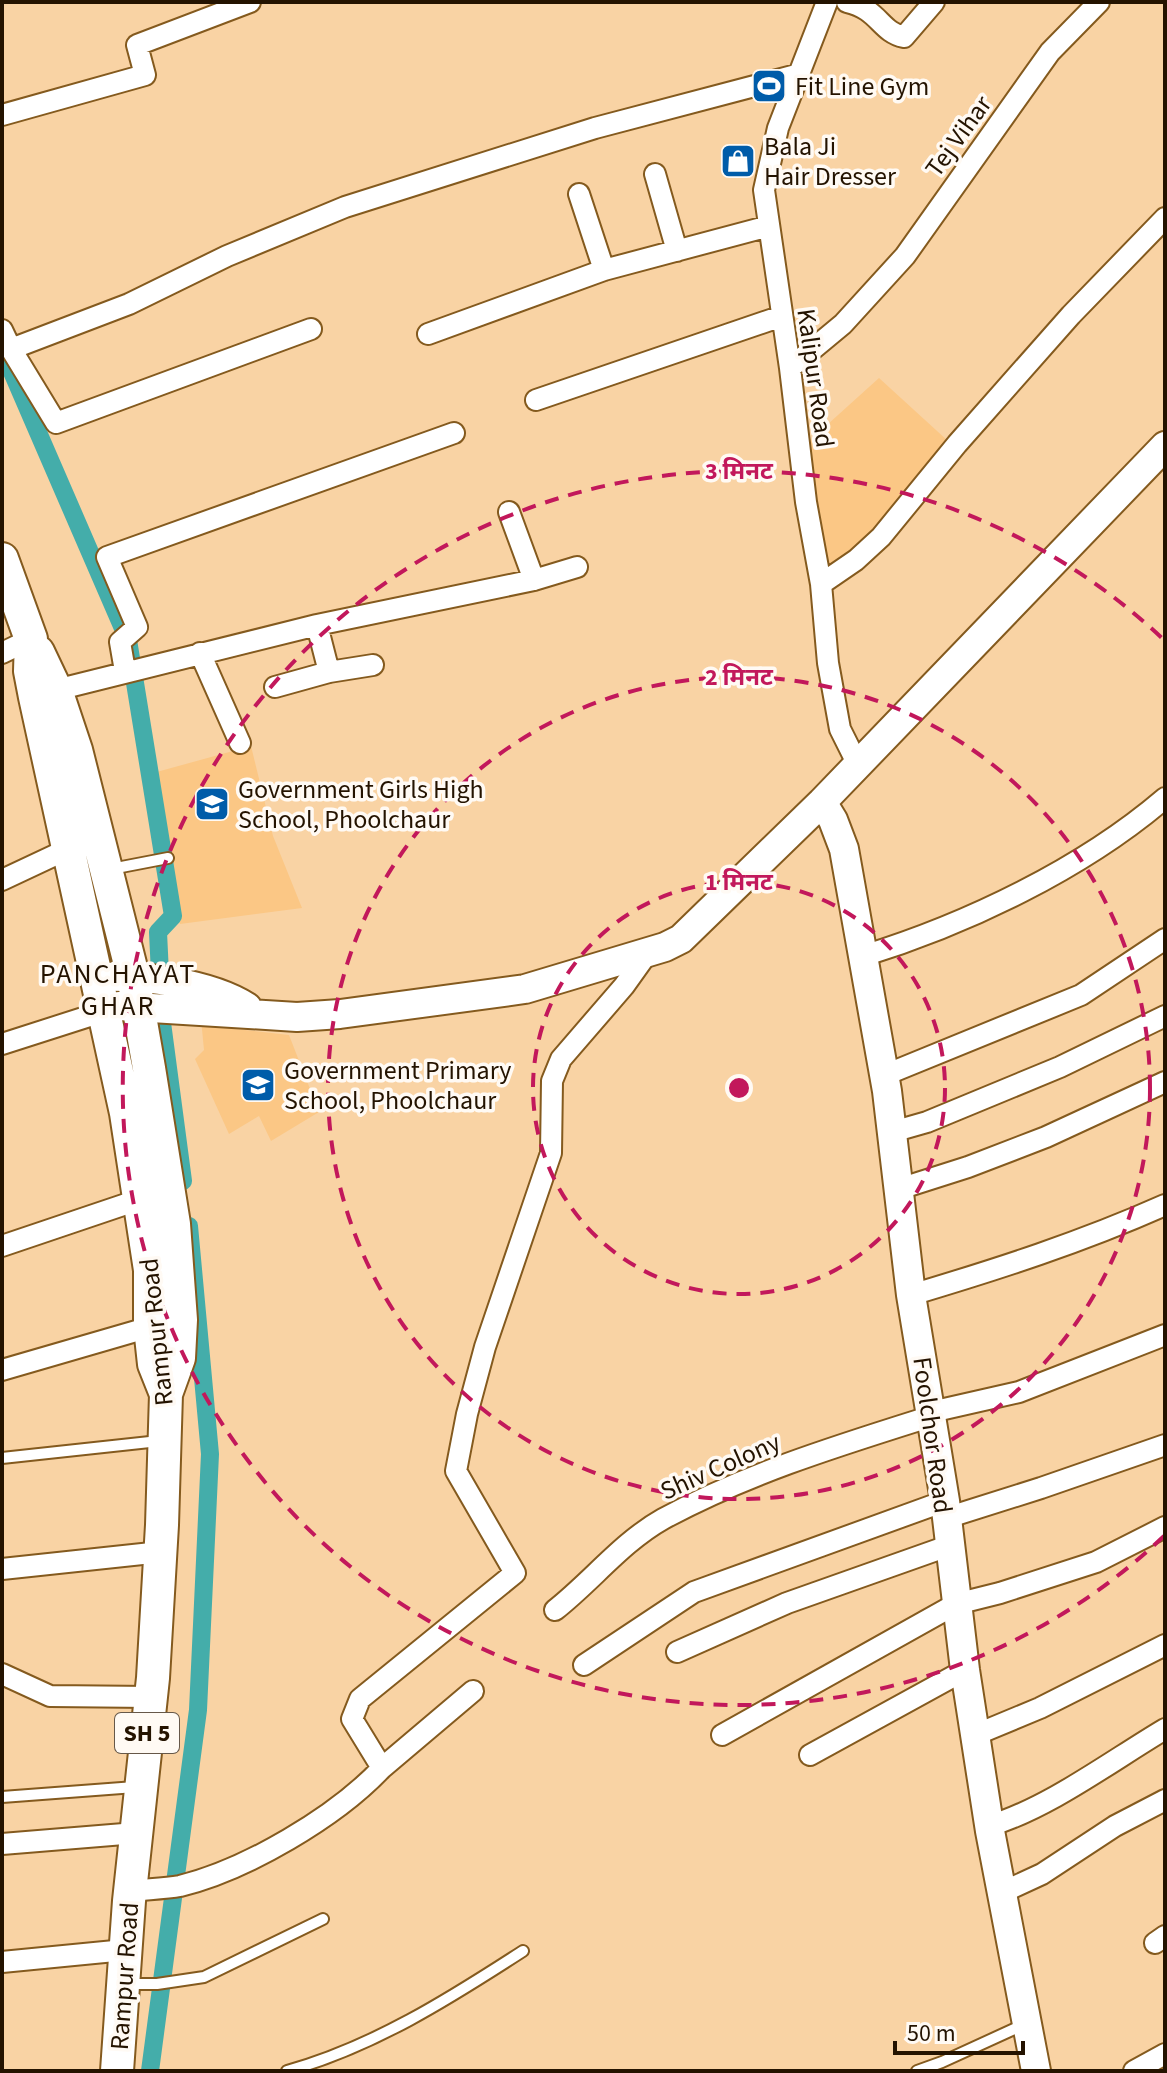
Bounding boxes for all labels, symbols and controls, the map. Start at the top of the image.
sports icon: Fit Line Gym [750,67,788,105]
place label: Fit Line Gym [795,68,929,105]
street label: Tej Vihar [916,87,1001,185]
place label: Bala Ji Hair Dresser [764,128,897,195]
shop icon: Bala Ji Hair Dresser [719,142,757,180]
street label: Kalipur Road [787,306,844,450]
text: 3 मिनट [705,454,774,489]
text: 2 मिनट [705,660,774,695]
place label: Government Girls High School, Phoolchaur [238,771,484,838]
school or university icon: Government Girls High School, Phoolchaur [193,785,231,823]
text: 1 मिनट [705,865,774,900]
district label: PANCHAYAT GHAR [40,954,196,1026]
place label: Government Primary School, Phoolchaur [284,1052,512,1119]
school or university icon: Government Primary School, Phoolchaur [239,1066,277,1104]
centre of rings [725,1074,753,1102]
street label: Rampur Road [130,1256,183,1407]
street label: Foolchor Road [903,1355,962,1516]
street label: Shiv Colony [654,1424,786,1509]
road number: SH 5 [115,1713,179,1753]
street label: Rampur Road [101,1901,148,2051]
scale bar [895,2005,1023,2055]
text: 50 m [907,2016,956,2051]

